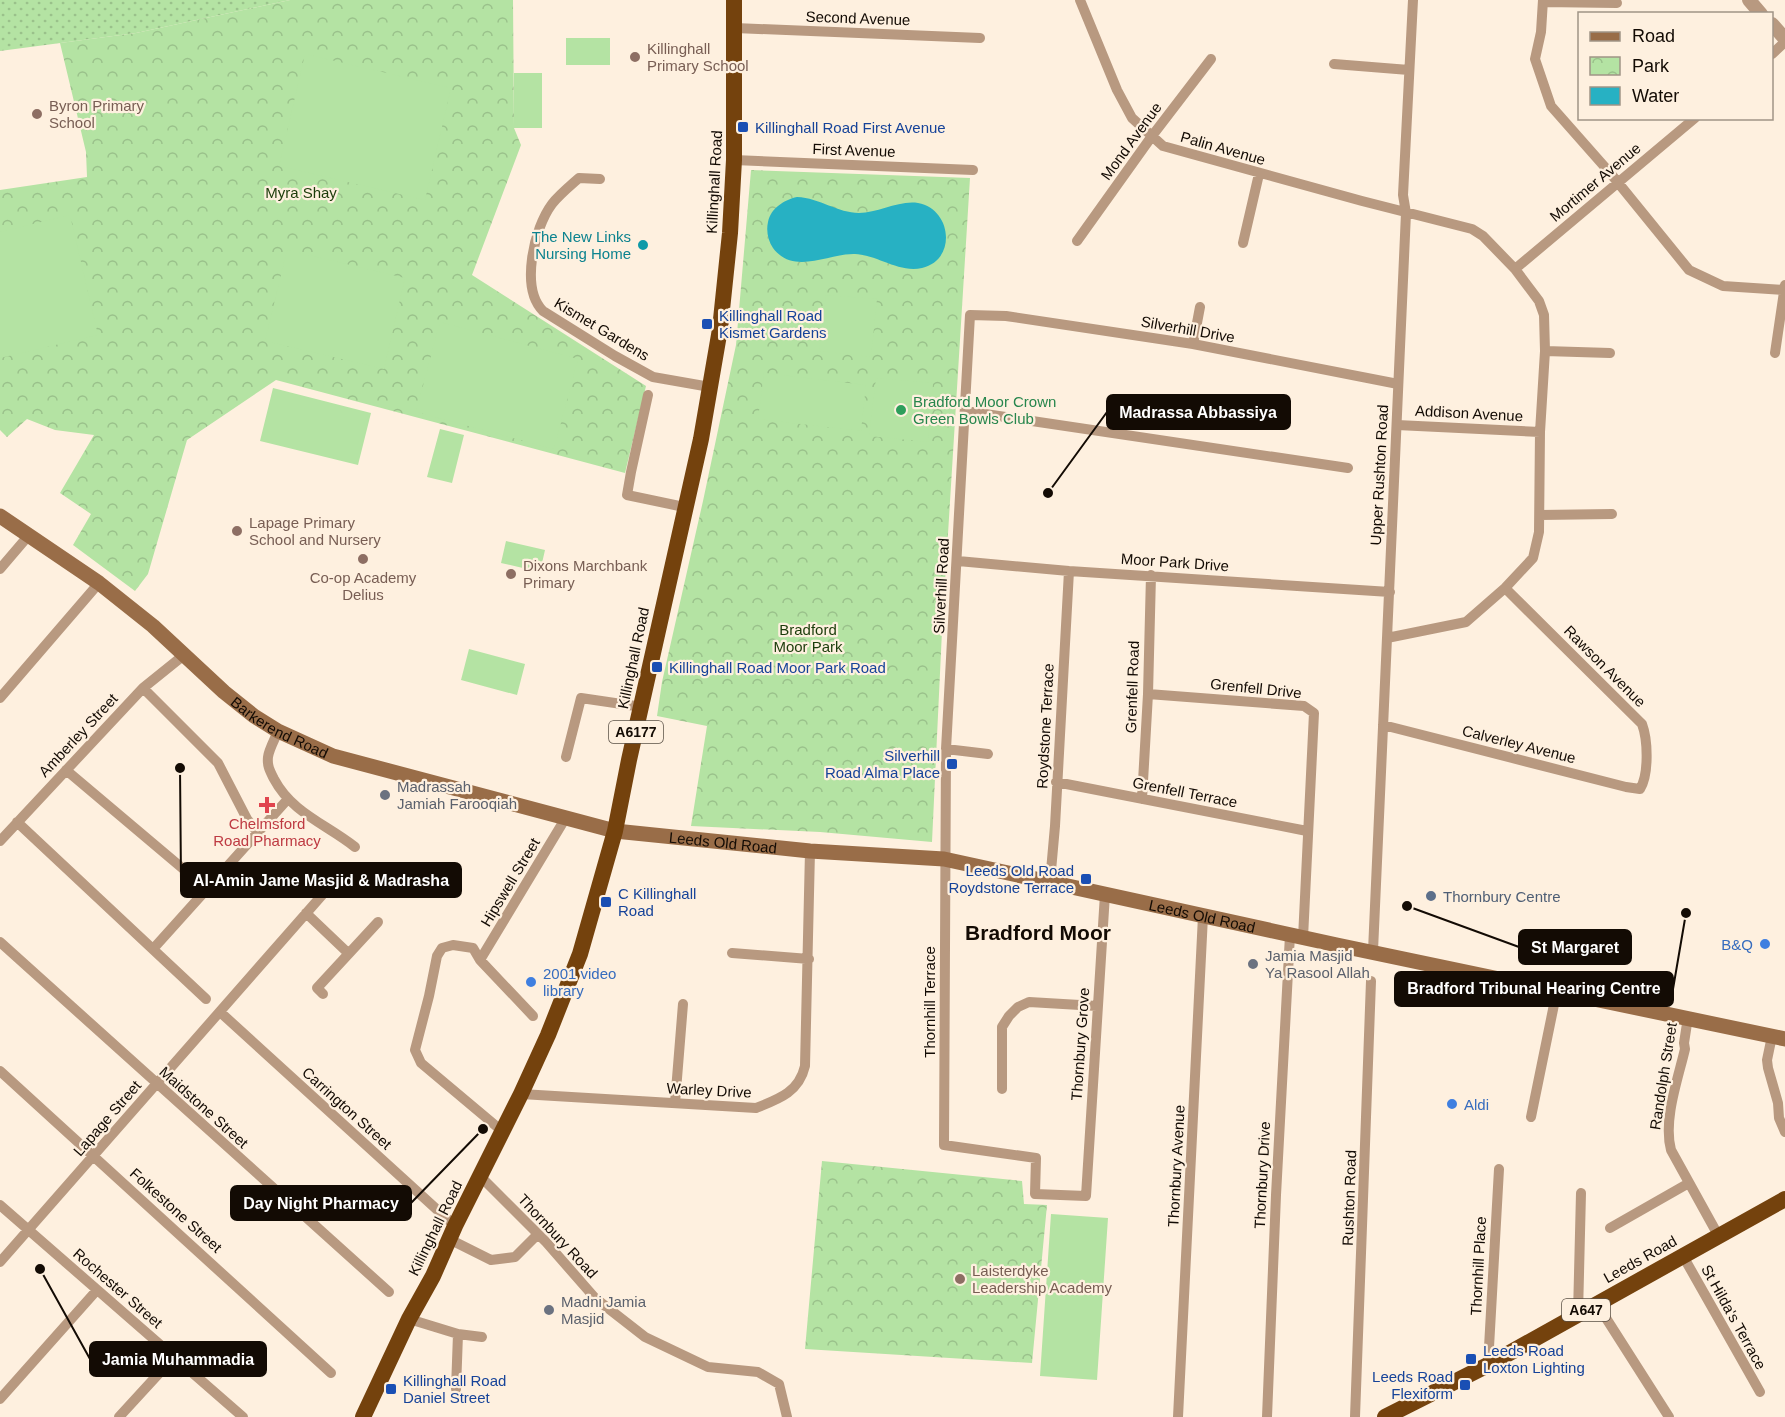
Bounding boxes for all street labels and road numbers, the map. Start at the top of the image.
street label: Second Avenue [805,8,911,28]
street label: Mond Avenue [1097,99,1165,183]
street label: Palin Avenue [1179,128,1267,168]
street label: Killinghall Road [703,130,725,234]
street label: Mortimer Avenue [1546,139,1644,225]
street label: First Avenue [812,140,896,160]
street label: Kismet Gardens [552,294,652,364]
street label: Silverhill Drive [1140,312,1236,346]
street label: Addison Avenue [1415,402,1523,424]
street label: Upper Rushton Road [1367,404,1391,546]
street label: Silverhill Road [930,538,952,634]
street label: Moor Park Drive [1120,550,1230,574]
street label: Killinghall Road [614,606,652,710]
street label: Rawson Avenue [1561,622,1649,710]
street label: Grenfell Road [1122,640,1142,734]
street label: Roydstone Terrace [1033,663,1057,789]
street label: Grenfell Drive [1210,675,1302,701]
street label: Amberley Street [35,689,121,780]
street label: Barkerend Road [228,693,331,761]
road number: A6177 [609,721,663,743]
street label: Calverley Avenue [1460,722,1578,766]
street label: Grenfell Terrace [1131,774,1239,810]
street label: Leeds Old Road [668,828,778,856]
street label: Hipswell Street [477,834,543,929]
street label: Leeds Old Road [1147,896,1257,935]
street label: Thornhill Terrace [921,946,938,1058]
street label: Thornbury Grove [1068,987,1092,1101]
street label: Randolph Street [1646,1020,1680,1131]
street label: Maidstone Street [156,1063,252,1152]
street label: Carrington Street [299,1063,396,1153]
street label: Lapage Street [70,1076,145,1159]
street label: Warley Drive [666,1079,752,1101]
street label: Thornbury Avenue [1164,1104,1188,1228]
street label: Thornbury Drive [1251,1121,1273,1229]
street label: Rushton Road [1339,1150,1359,1246]
street label: Folkestone Street [127,1164,226,1256]
street label: Killinghall Road [405,1178,465,1278]
street label: Thornbury Road [515,1191,601,1281]
street label: Thornhill Place [1467,1216,1489,1316]
street label: Leeds Road [1600,1232,1680,1286]
street label: Rochester Street [70,1245,167,1332]
street label: St Hilda's Terrace [1698,1262,1770,1372]
road number: A647 [1562,1299,1610,1321]

